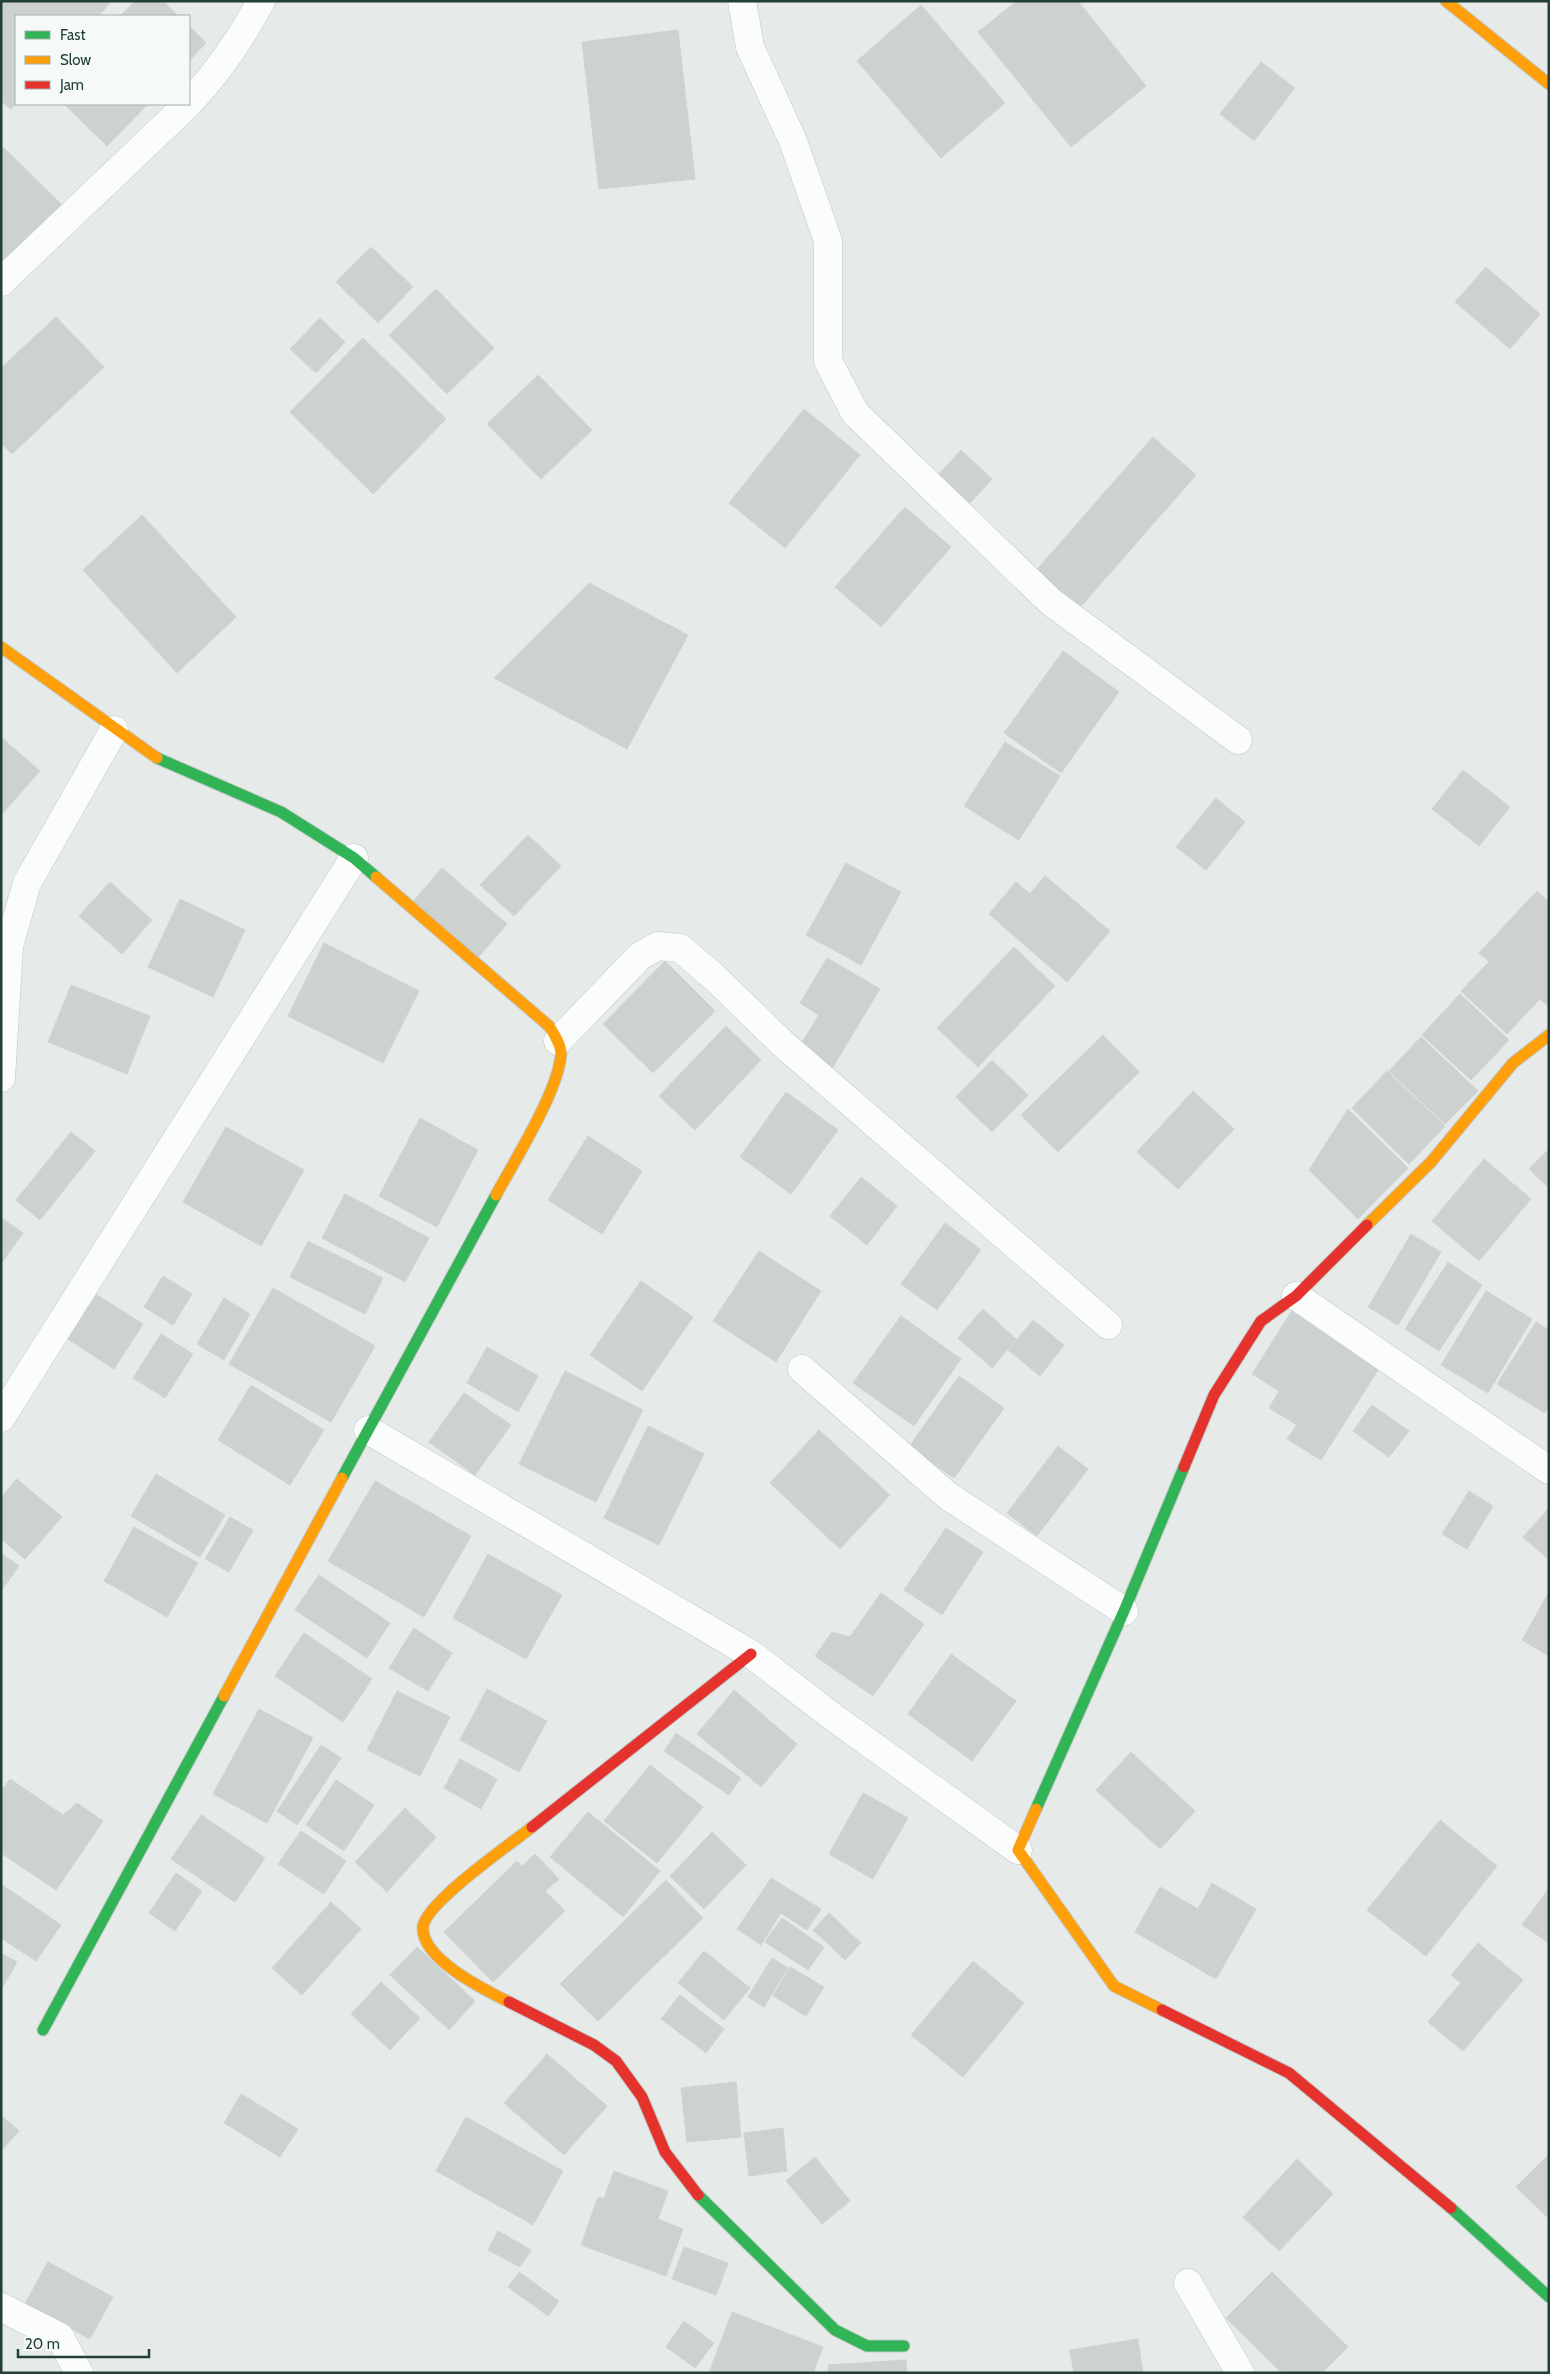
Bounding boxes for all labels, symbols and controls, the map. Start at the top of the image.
legend [15,15,190,105]
text: Fast [60,26,85,44]
text: Slow [60,51,91,69]
text: Jam [59,76,84,94]
scale bar [18,2326,149,2358]
text: 20 m [25,2335,60,2353]

